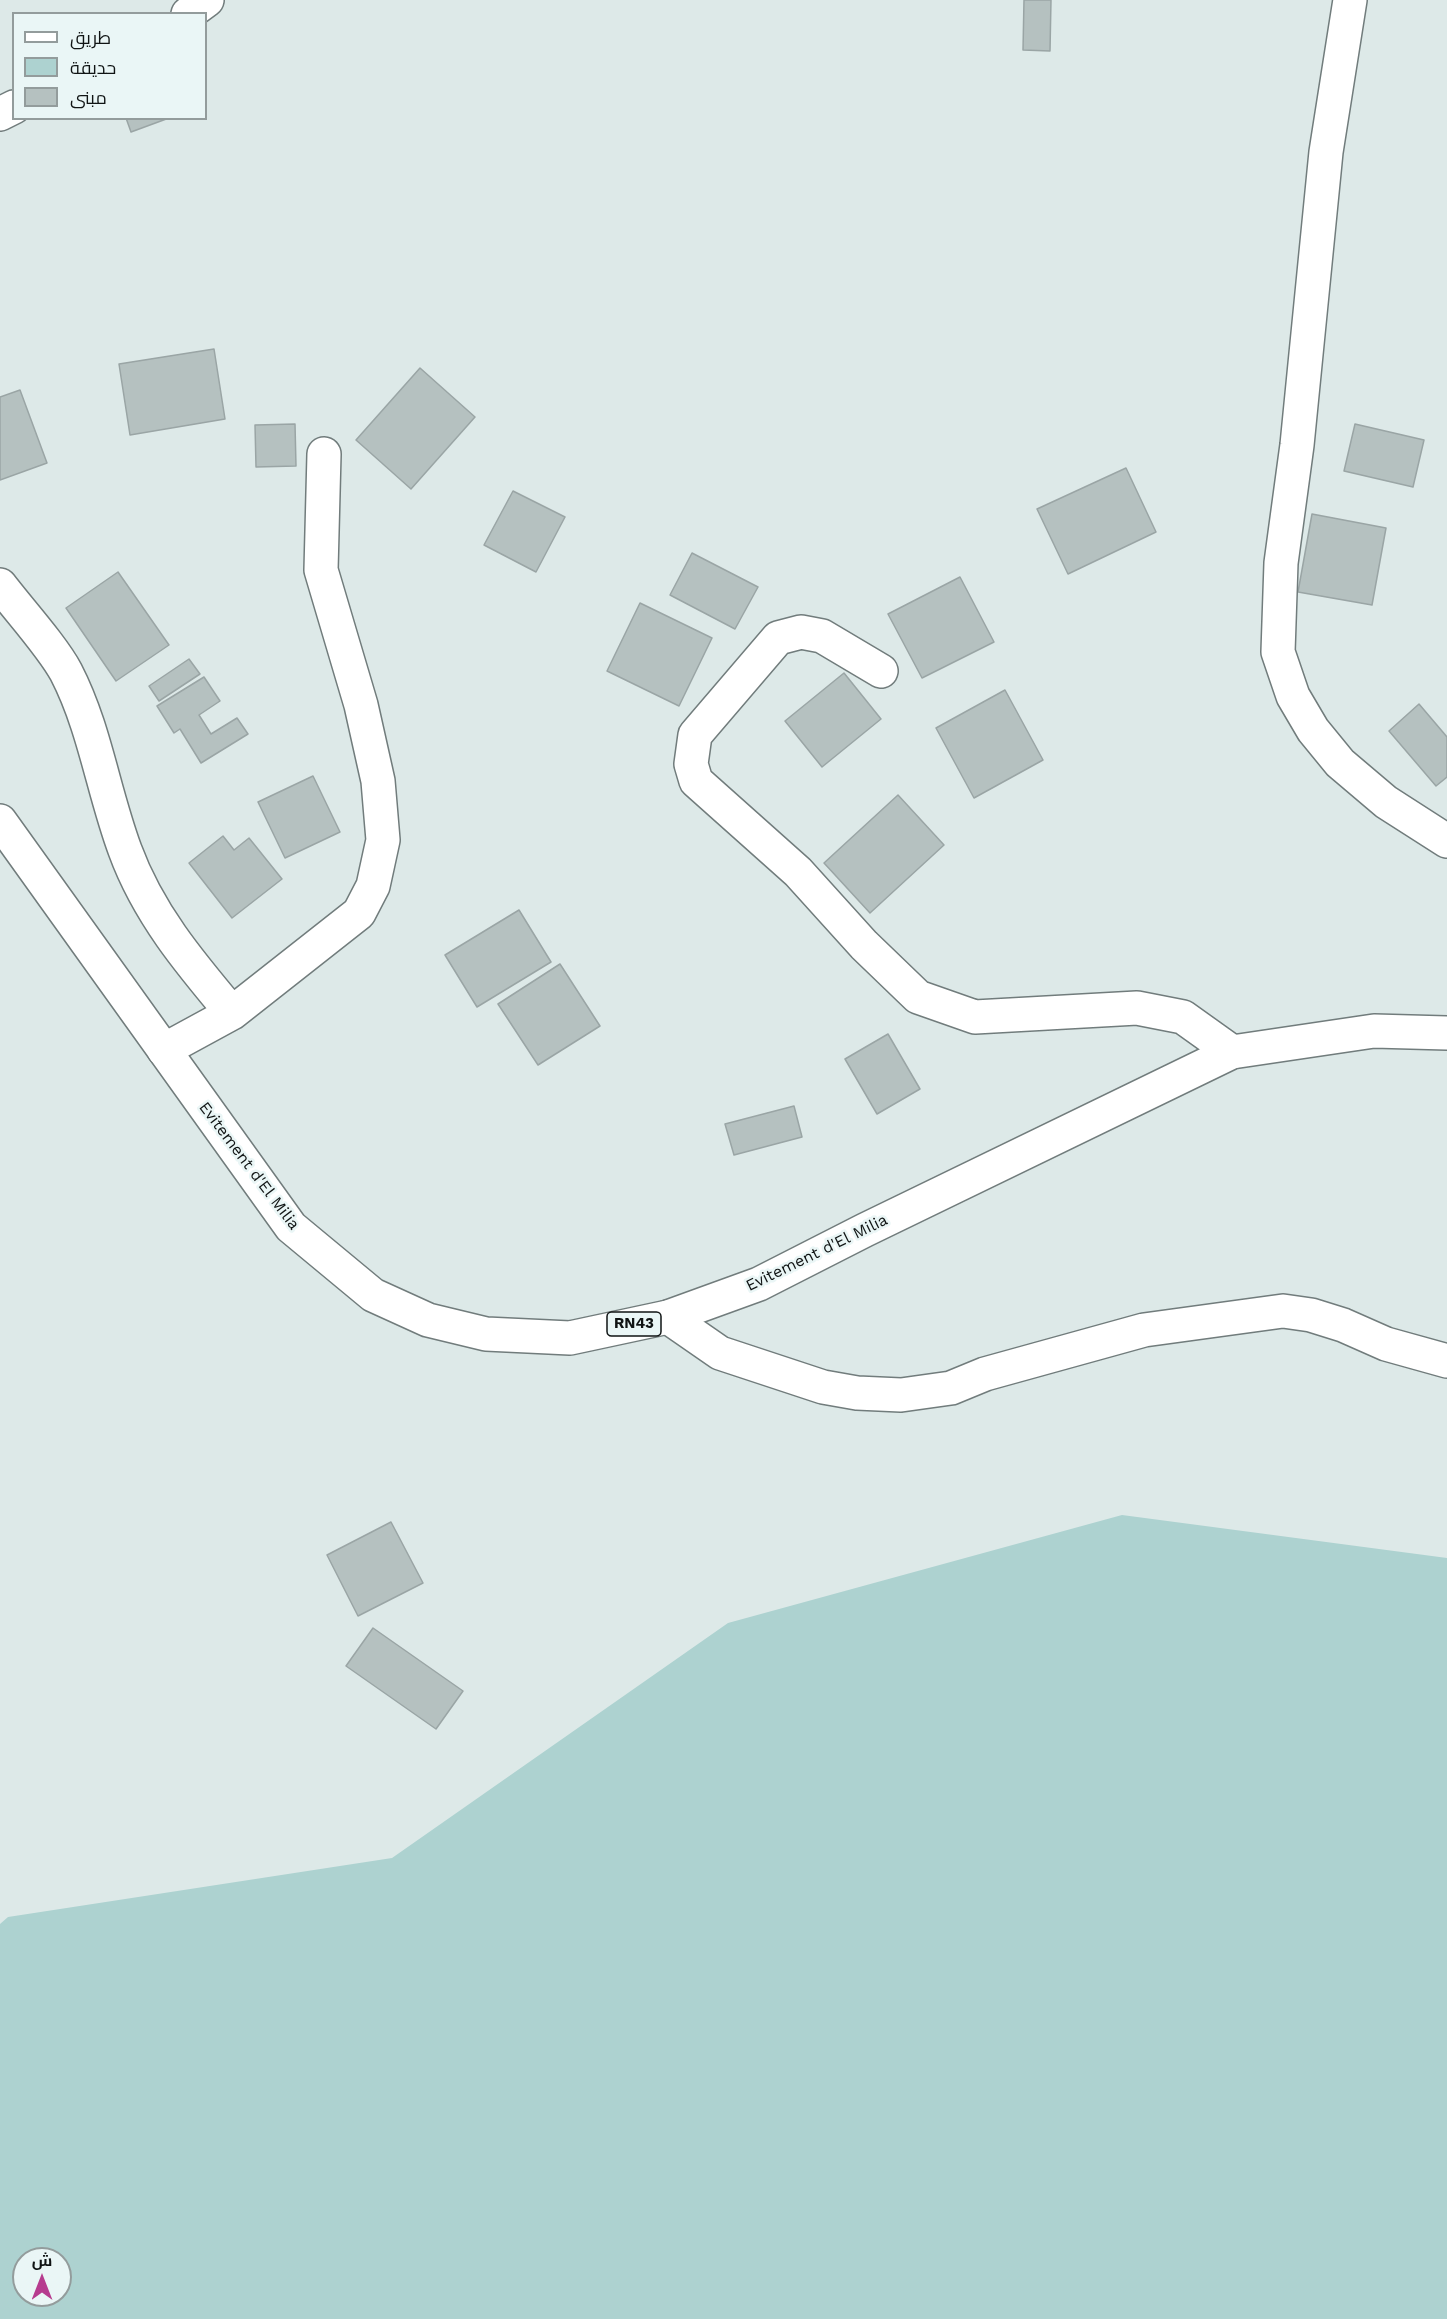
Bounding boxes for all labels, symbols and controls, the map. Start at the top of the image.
legend [12,12,207,120]
text: طريق [70,27,111,48]
text: حديقة [70,57,116,78]
text: مبنى [70,87,107,108]
street label: Evitement d'El Milia [195,1098,303,1234]
street label: Evitement d'El Milia [743,1210,891,1296]
road number: RN43 [607,1312,661,1336]
north arrow [12,2247,72,2307]
text: ش [32,2251,52,2270]

